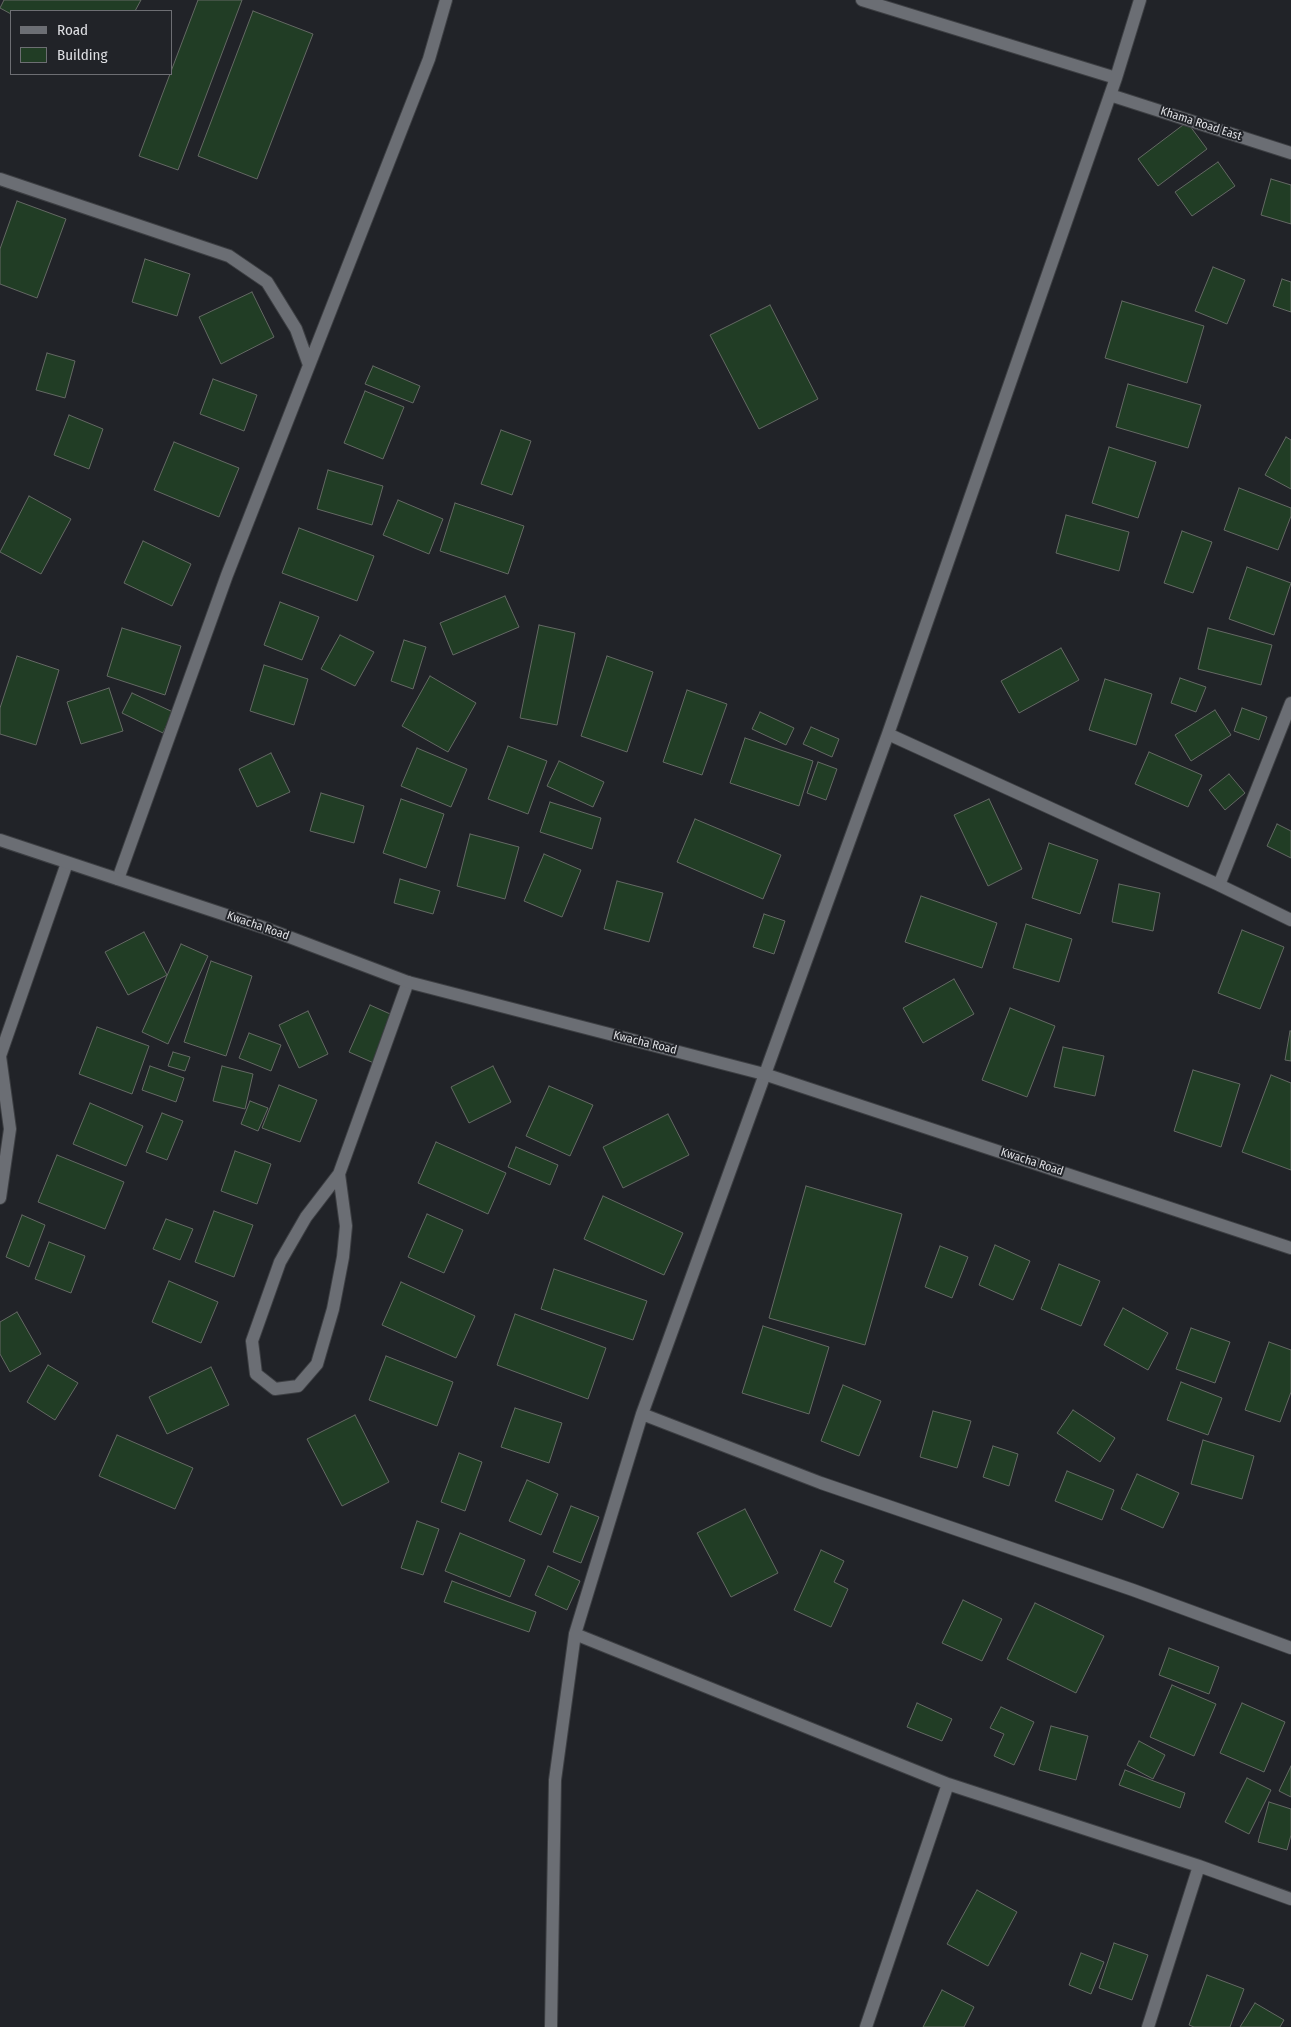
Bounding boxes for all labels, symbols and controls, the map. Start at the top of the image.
legend [10,10,172,75]
text: Road [57,21,88,39]
text: Building [57,46,108,64]
street label: Khama Road East [1159,104,1243,144]
street label: Kwacha Road [225,909,291,943]
street label: Kwacha Road [612,1028,678,1058]
street label: Kwacha Road [999,1145,1065,1179]

